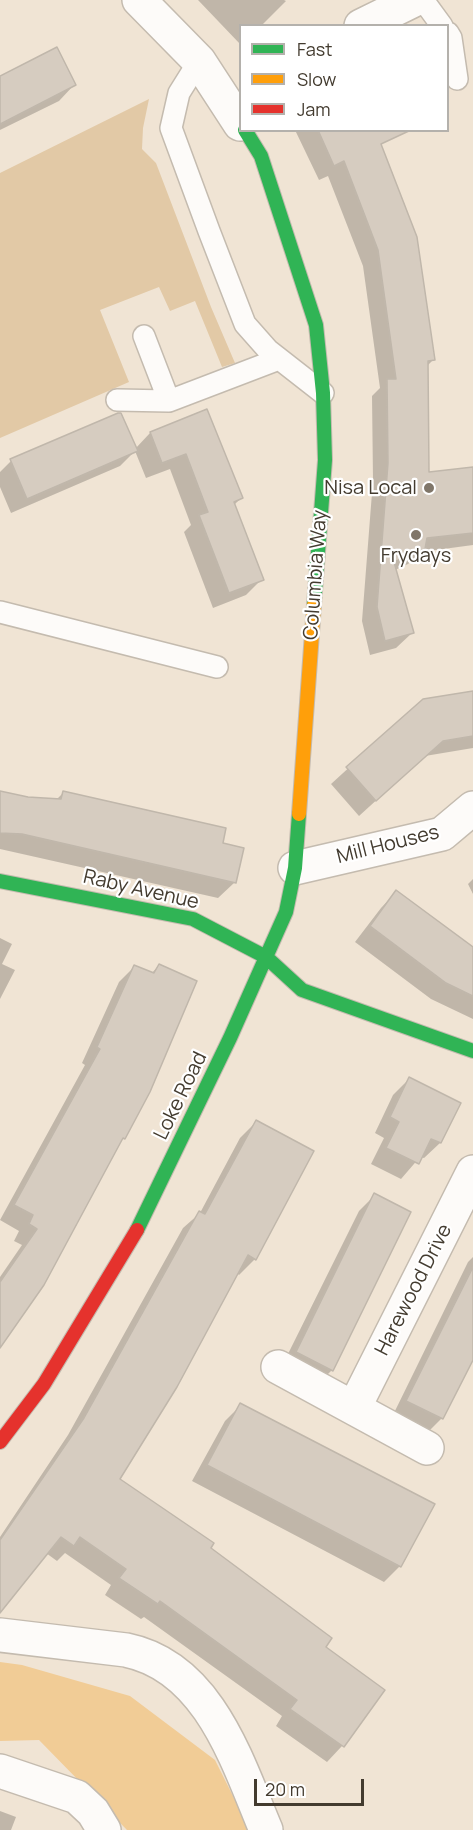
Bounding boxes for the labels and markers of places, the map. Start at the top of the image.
place label: Nisa Local [324,476,417,500]
marker: Nisa Local [422,481,436,495]
marker: Frydays [409,528,423,542]
place label: Frydays [381,544,451,568]

